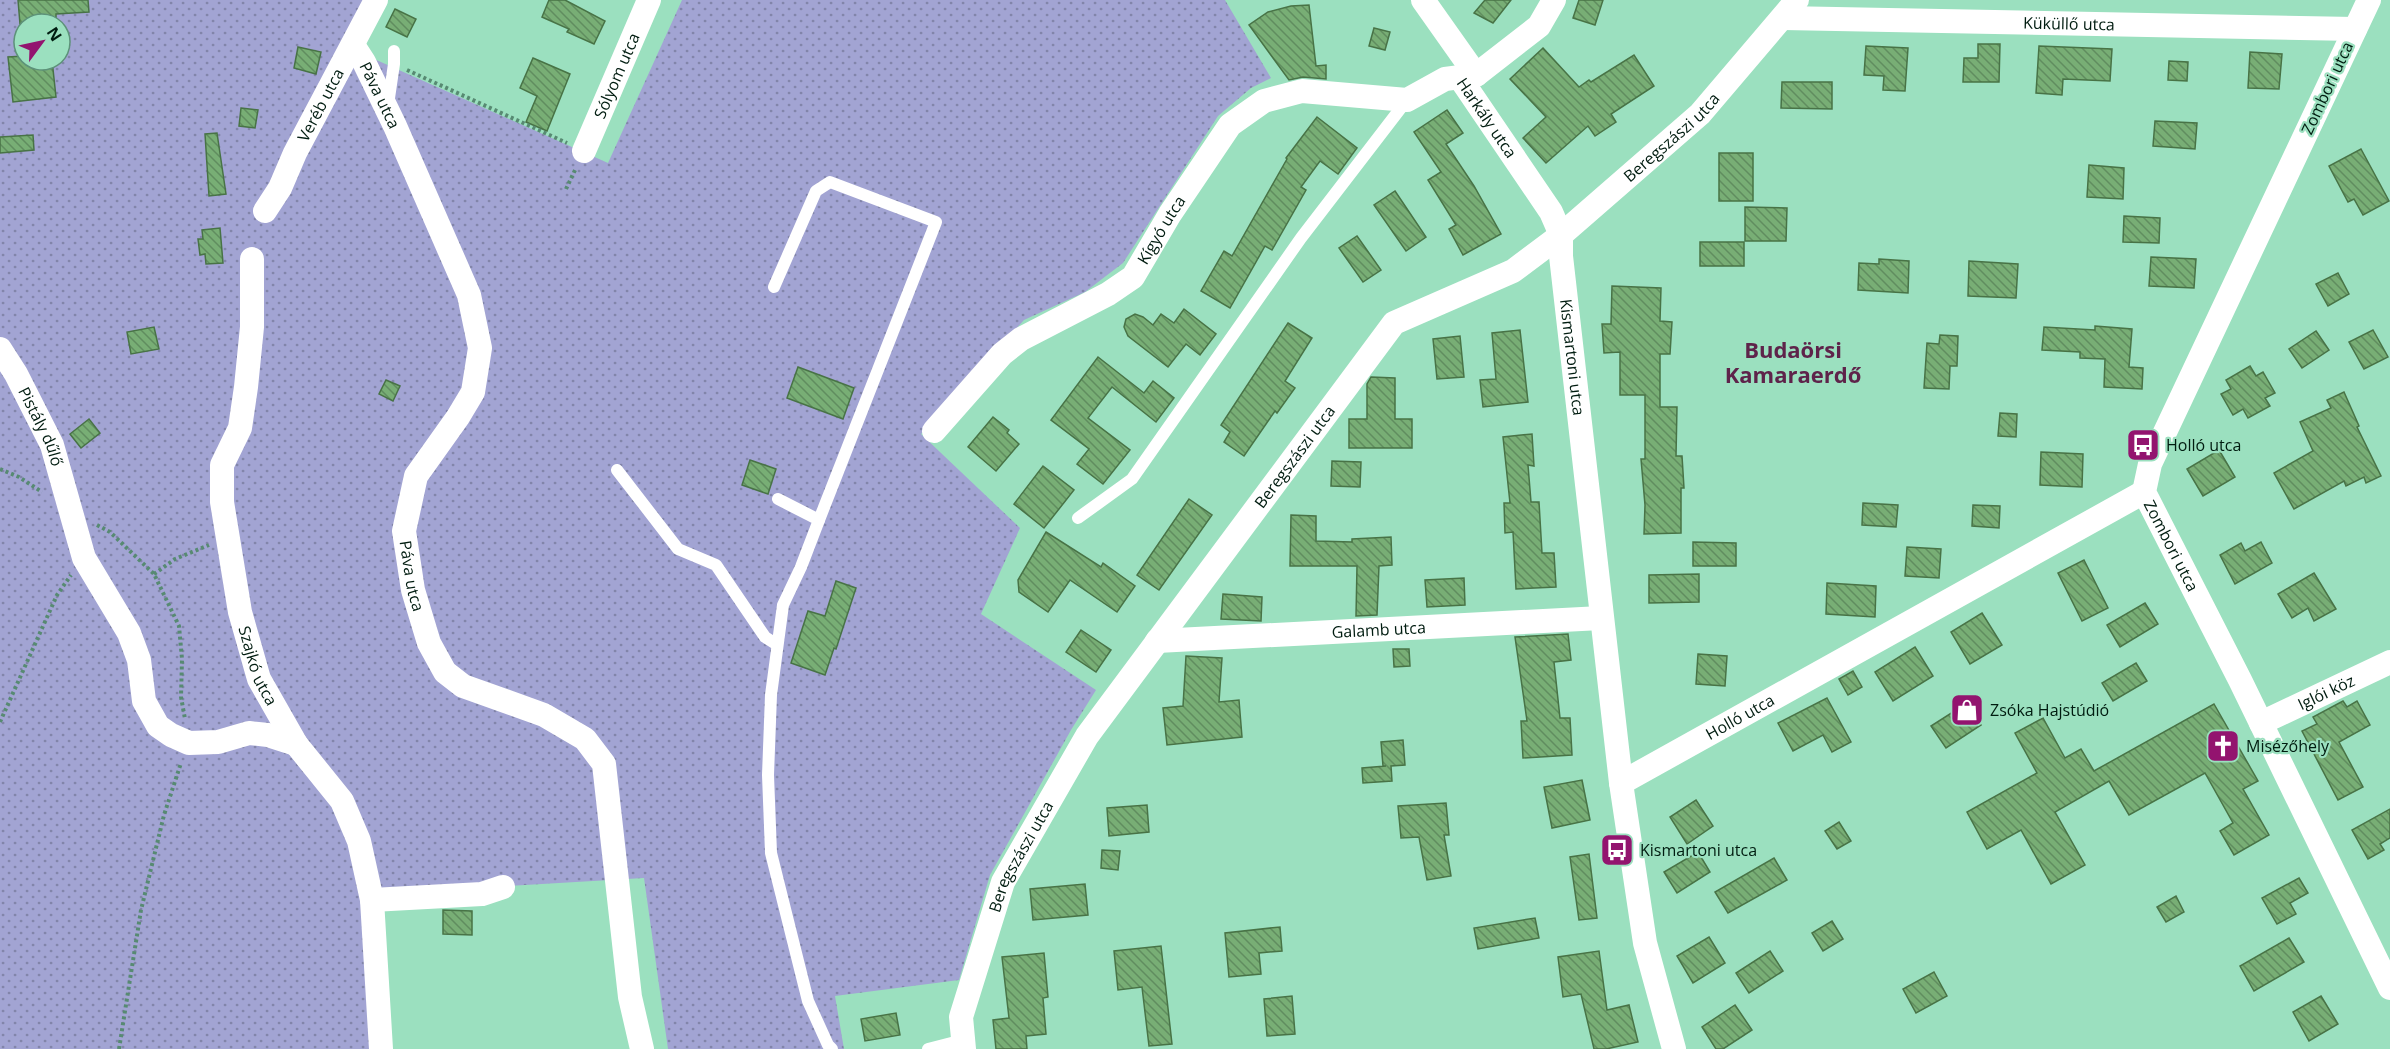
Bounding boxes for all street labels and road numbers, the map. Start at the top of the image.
street label: Küküllő utca [2023,12,2115,35]
street label: Sólyom utca [588,29,645,122]
street label: Zombori utca [2296,38,2358,138]
street label: Páva utca [355,58,406,132]
street label: Veréb utca [292,64,349,145]
street label: Harkály utca [1452,73,1522,162]
street label: Beregszászi utca [1619,88,1724,187]
street label: Kígyó utca [1132,191,1190,268]
street label: Kismartoni utca [1555,298,1590,417]
street label: Pistály dűlő [13,383,68,469]
street label: Beregszászi utca [1249,401,1340,513]
street label: Zombori utca [2139,496,2204,595]
street label: Páva utca [395,539,430,614]
street label: Galamb utca [1331,616,1426,643]
street label: Szajkó utca [233,623,283,709]
street label: Iglói köz [2294,669,2358,715]
street label: Holló utca [1702,689,1778,745]
street label: Beregszászi utca [983,797,1058,915]

